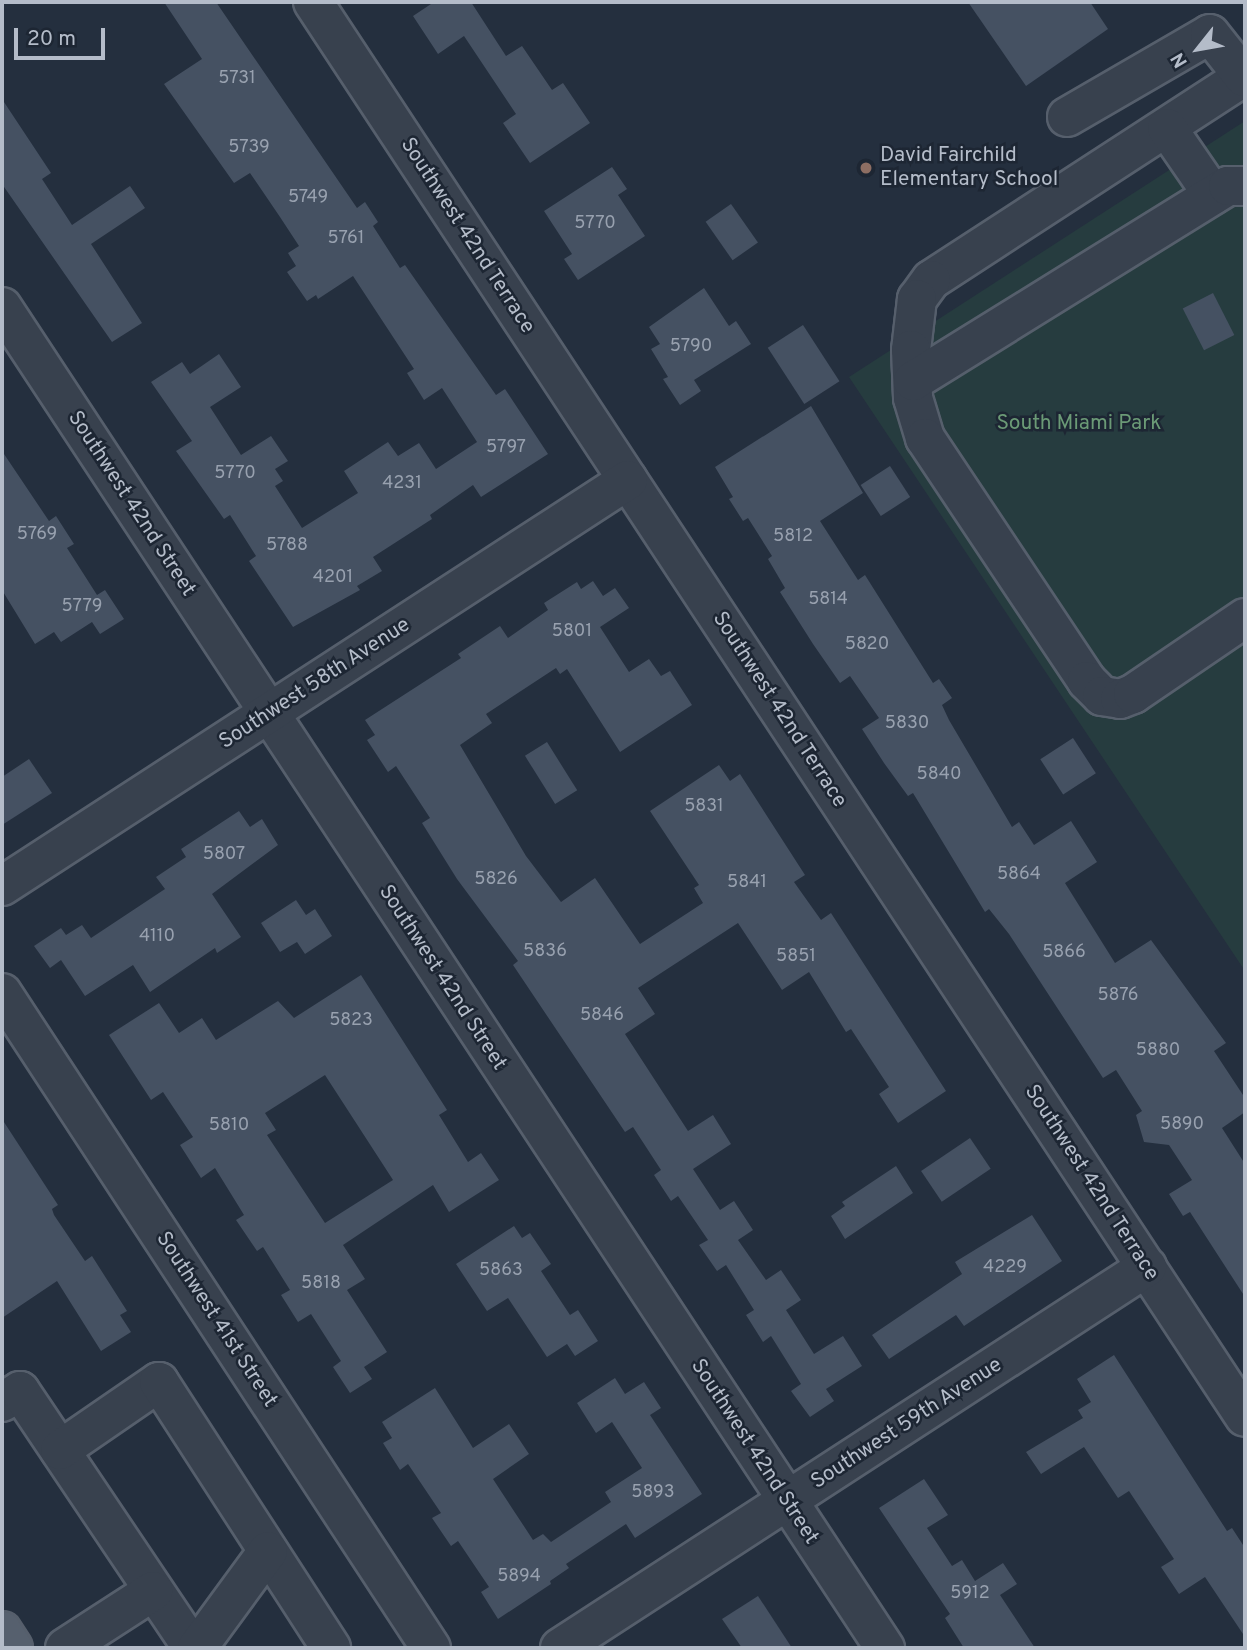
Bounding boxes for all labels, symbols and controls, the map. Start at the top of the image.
scale bar [18,14,108,58]
north arrow [1163,14,1233,84]
text: 20 m [27,26,76,53]
text: N [1166,48,1194,72]
house number: 5731 [218,68,256,90]
street label: Southwest 42nd Terrace [394,133,540,339]
house number: 5739 [228,137,270,159]
place label: David Fairchild Elementary School [880,143,1058,193]
marker: David Fairchild Elementary School [858,160,874,176]
house number: 5749 [288,187,328,209]
house number: 5770 [574,213,616,235]
house number: 5761 [328,228,364,250]
house number: 5790 [670,336,712,358]
street label: Southwest 42nd Street [62,407,200,601]
park label: South Miami Park [997,411,1161,437]
house number: 5797 [486,437,526,459]
house number: 5770 [214,463,256,485]
house number: 4231 [382,473,422,495]
house number: 5769 [17,524,57,546]
house number: 5812 [773,526,813,548]
house number: 5788 [266,535,308,557]
house number: 4201 [313,567,353,589]
house number: 5814 [808,589,848,611]
house number: 5779 [61,596,103,618]
street label: Southwest 42nd Terrace [706,607,852,813]
street label: Southwest 58th Avenue [215,613,415,755]
house number: 5801 [552,621,592,643]
house number: 5820 [845,634,889,656]
house number: 5830 [885,713,929,735]
house number: 5840 [917,764,961,786]
house number: 5831 [684,796,724,818]
house number: 5807 [203,844,245,866]
house number: 5864 [997,864,1041,886]
house number: 5826 [474,869,518,891]
house number: 5841 [727,872,767,894]
street label: Southwest 42nd Street [373,881,511,1075]
house number: 4110 [139,926,175,948]
house number: 5836 [523,941,567,963]
house number: 5866 [1042,942,1086,964]
house number: 5851 [776,946,816,968]
house number: 5876 [1097,985,1139,1007]
house number: 5846 [580,1005,624,1027]
house number: 5823 [329,1010,373,1032]
house number: 5880 [1136,1040,1180,1062]
street label: Southwest 42nd Terrace [1018,1080,1164,1286]
house number: 5890 [1160,1114,1204,1136]
house number: 5810 [209,1115,249,1137]
street label: Southwest 41st Street [150,1228,282,1412]
house number: 4229 [983,1257,1027,1279]
house number: 5863 [479,1260,523,1282]
house number: 5818 [301,1273,341,1295]
street label: Southwest 59th Avenue [807,1353,1007,1495]
street label: Southwest 42nd Street [685,1355,823,1549]
house number: 5893 [631,1482,675,1504]
house number: 5894 [497,1566,541,1588]
house number: 5912 [950,1583,990,1605]

